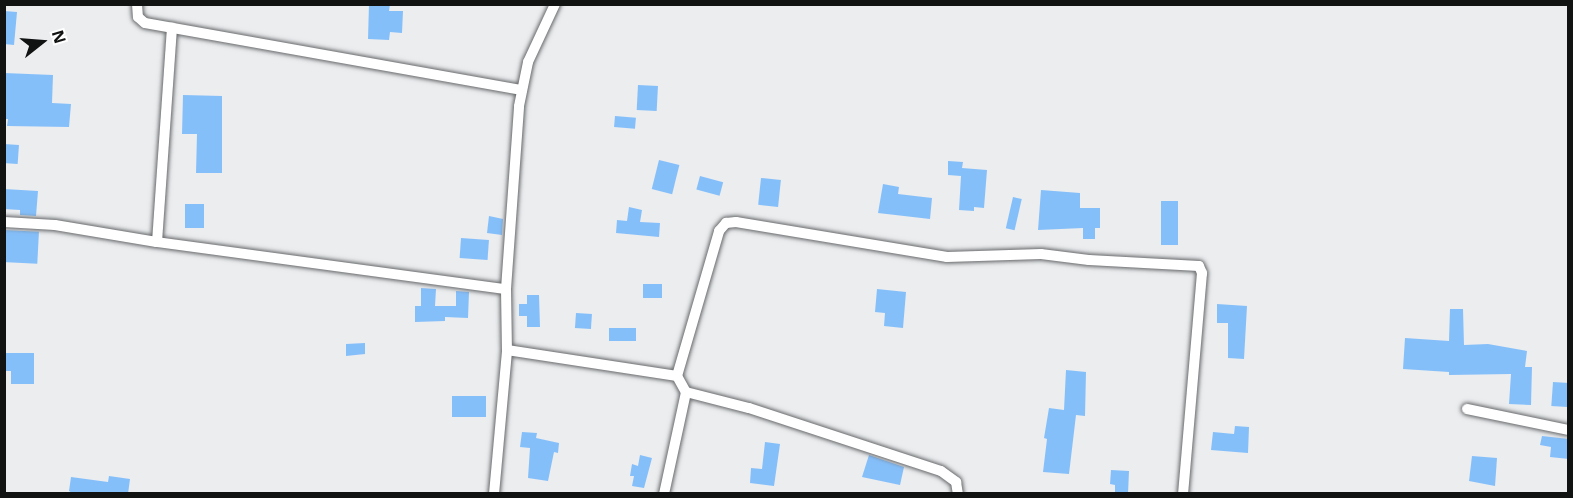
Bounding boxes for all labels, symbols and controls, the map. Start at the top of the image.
north arrow [12,12,72,72]
text: N [47,27,72,46]

